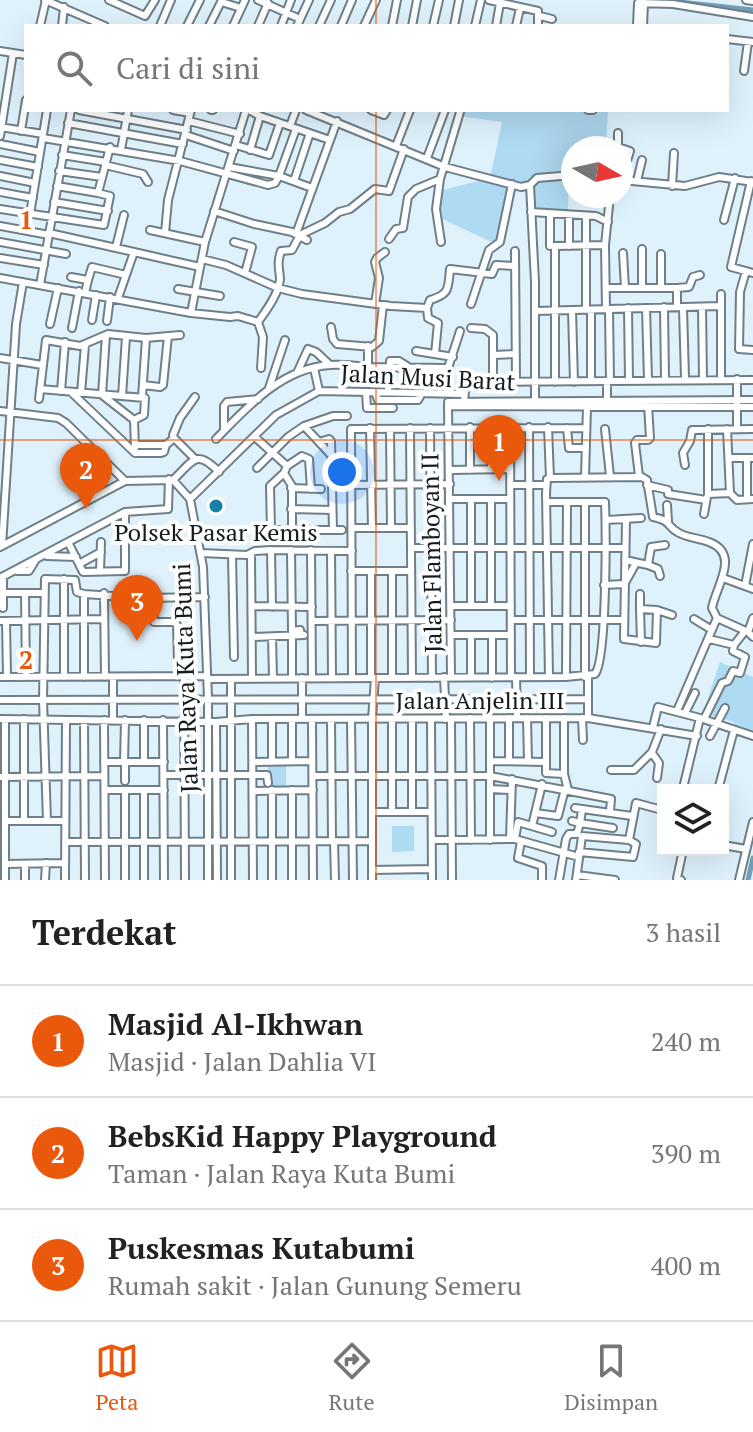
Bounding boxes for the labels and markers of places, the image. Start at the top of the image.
pin: 1 [473,415,525,481]
pin: 2 [60,443,112,509]
marker: Polsek Pasar Kemis [207,497,225,515]
place label: Polsek Pasar Kemis [114,516,318,548]
pin: 3 [111,575,163,641]

